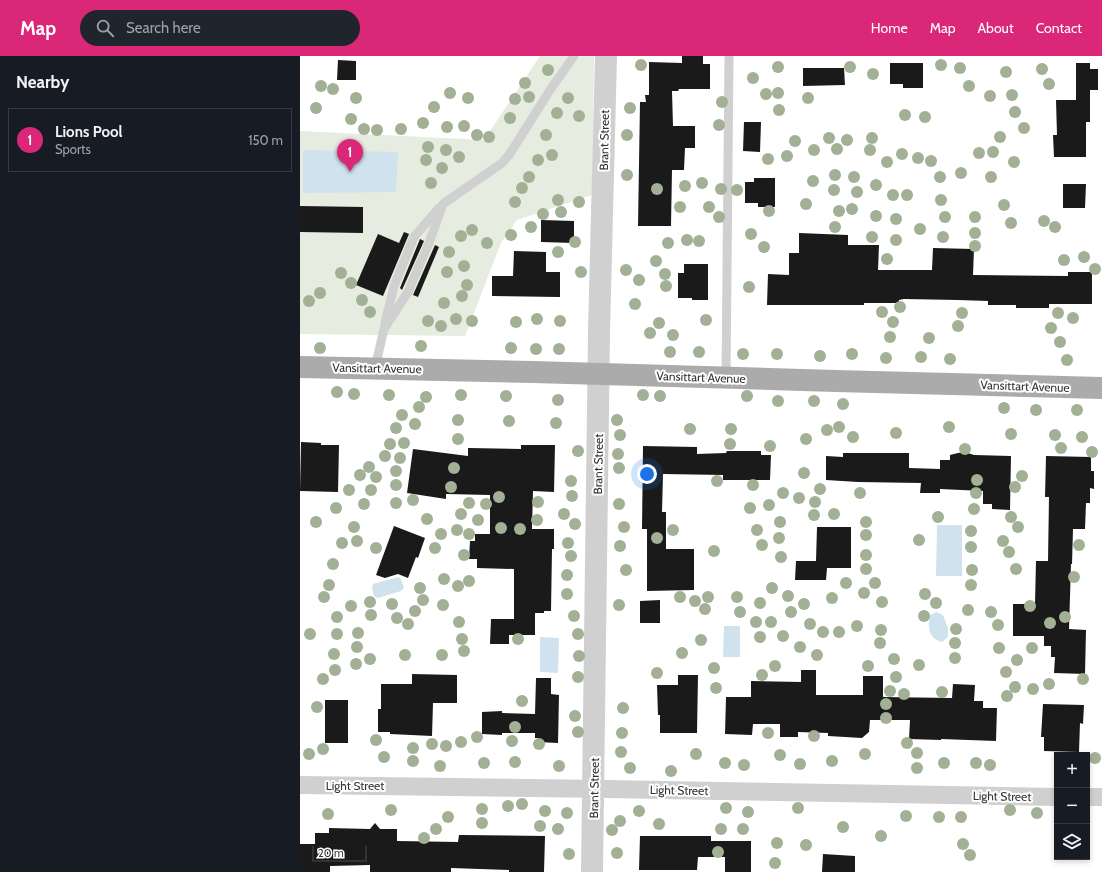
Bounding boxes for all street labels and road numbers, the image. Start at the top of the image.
street label: Brant Street [596,109,612,171]
street label: Vansittart Avenue [332,360,422,376]
street label: Vansittart Avenue [656,368,746,386]
street label: Vansittart Avenue [980,377,1070,395]
street label: Brant Street [590,433,606,495]
street label: Brant Street [586,757,602,819]
street label: Light Street [326,778,384,793]
street label: Light Street [650,782,708,798]
street label: Light Street [973,788,1031,804]

